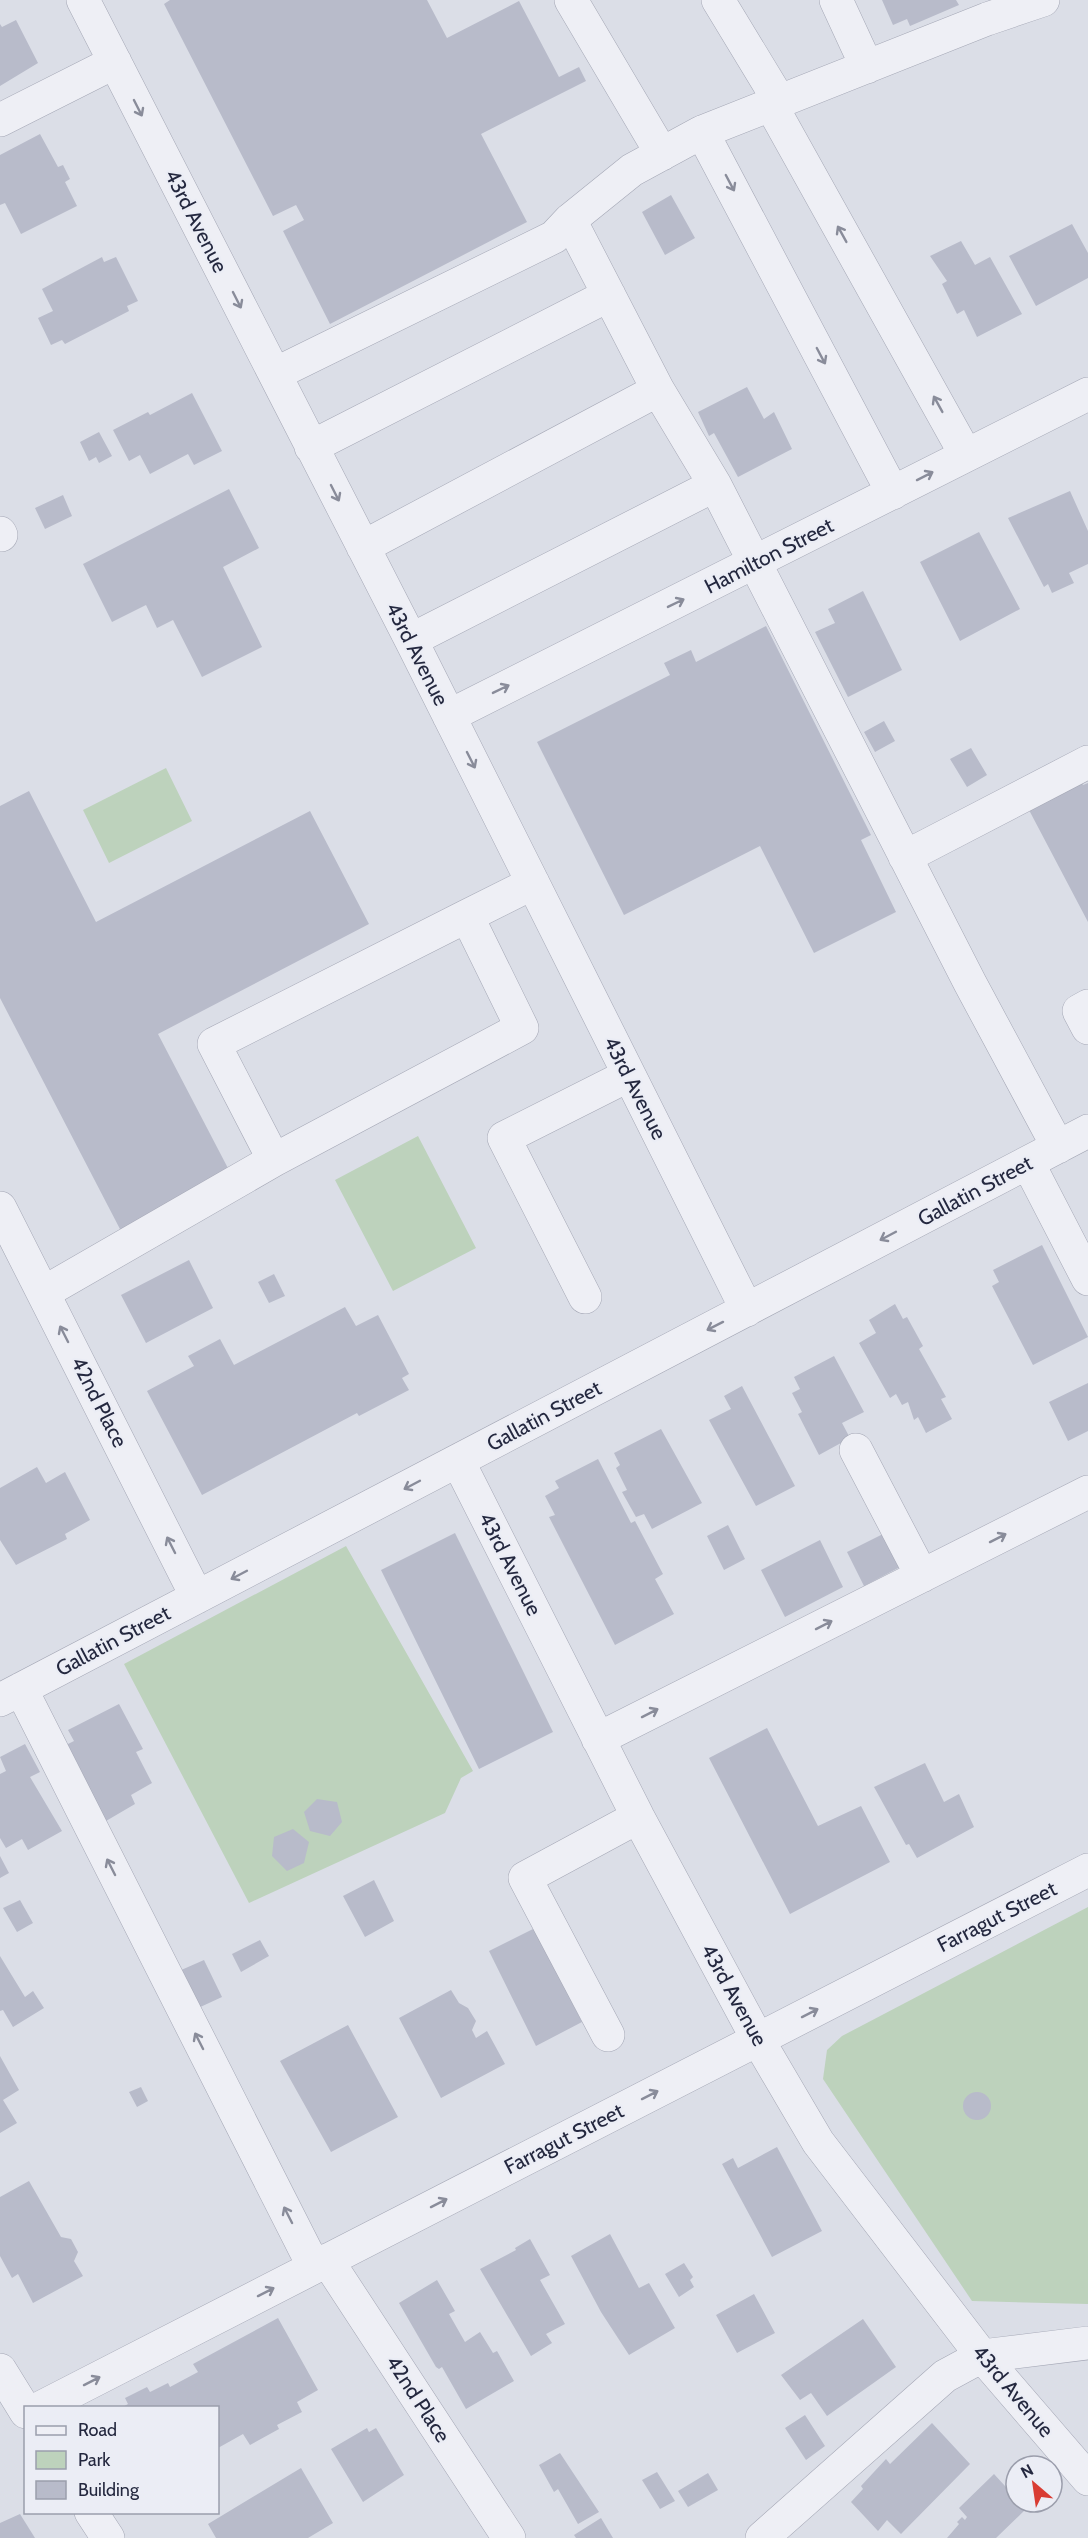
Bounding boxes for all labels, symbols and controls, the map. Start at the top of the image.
one-way arrow [132,99,144,116]
street label: 43rd Avenue [160,165,233,277]
one-way arrow [725,174,736,192]
one-way arrow [836,226,848,243]
one-way arrow [232,291,243,309]
one-way arrow [816,346,827,364]
one-way arrow [931,396,943,413]
one-way arrow [915,470,933,482]
one-way arrow [330,483,341,501]
street label: Hamilton Street [700,512,837,599]
one-way arrow [666,596,684,608]
street label: 43rd Avenue [381,598,454,710]
one-way arrow [492,683,510,695]
one-way arrow [465,751,477,768]
street label: 43rd Avenue [599,1032,672,1144]
street label: Gallatin Street [913,1150,1036,1231]
one-way arrow [879,1231,897,1242]
one-way arrow [706,1321,724,1332]
one-way arrow [58,1325,69,1343]
street label: 42nd Place [66,1352,133,1451]
street label: Gallatin Street [482,1375,605,1456]
one-way arrow [403,1480,421,1491]
street label: 43rd Avenue [474,1508,547,1620]
one-way arrow [989,1531,1007,1543]
one-way arrow [165,1537,177,1554]
one-way arrow [230,1570,248,1582]
street label: Gallatin Street [51,1600,174,1681]
one-way arrow [815,1619,832,1631]
one-way arrow [640,1706,658,1718]
one-way arrow [105,1859,116,1877]
street label: Farragut Street [933,1876,1061,1957]
street label: 43rd Avenue [696,1939,773,2050]
one-way arrow [801,2007,818,2019]
one-way arrow [193,2033,204,2051]
one-way arrow [641,2089,659,2100]
street label: Farragut Street [500,2098,628,2179]
one-way arrow [430,2196,448,2208]
one-way arrow [281,2206,293,2224]
one-way arrow [257,2286,274,2298]
street label: 43rd Avenue [968,2339,1059,2442]
street label: 42nd Place [381,2351,456,2447]
one-way arrow [83,2375,101,2386]
legend [24,2406,219,2514]
text: Road [78,2419,117,2441]
text: Park [78,2449,111,2471]
north arrow [1004,2454,1064,2514]
text: N [1017,2460,1037,2482]
text: Building [78,2479,140,2501]

